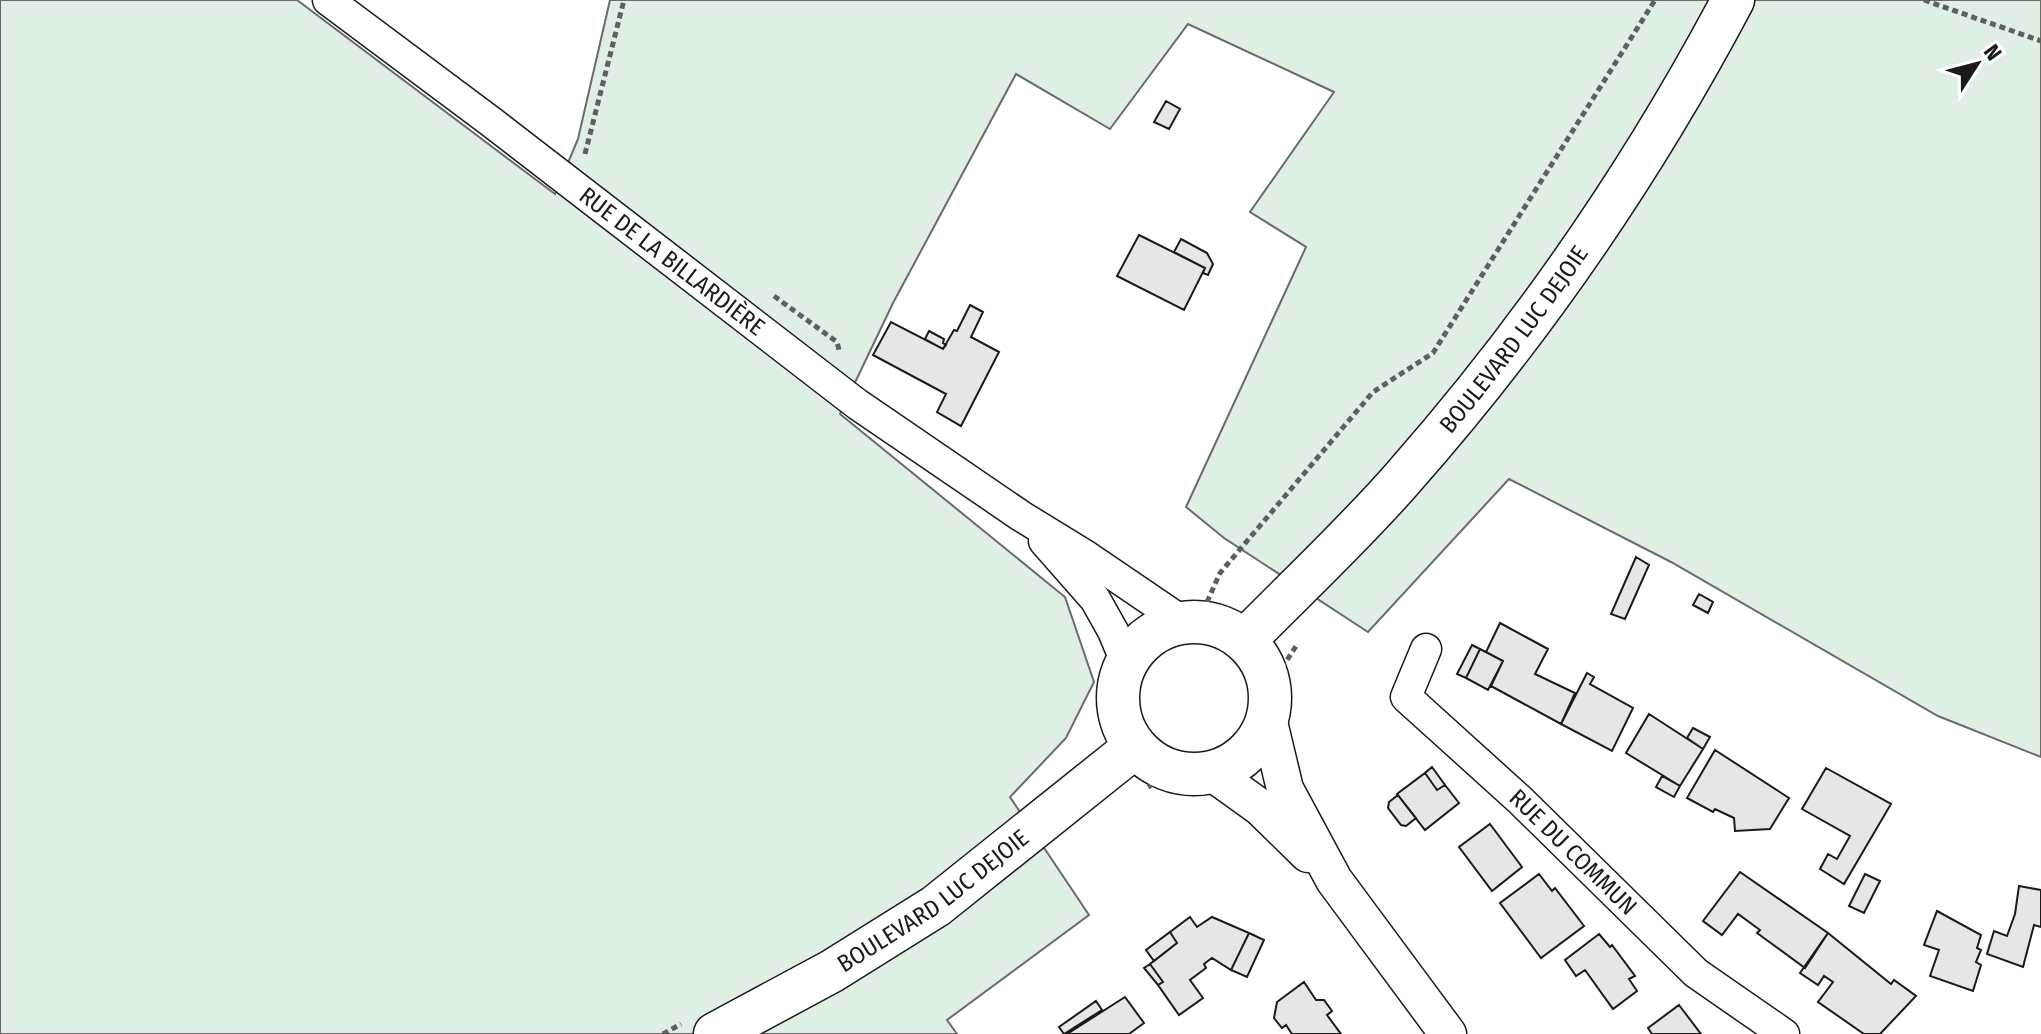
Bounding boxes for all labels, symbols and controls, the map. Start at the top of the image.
north arrow [1937,24,2017,104]
text: N [1978,39,2008,66]
street label: RUE DE LA BILLARDIÈRE [574,181,770,341]
street label: BOULEVARD LUC DEJOIE [1434,240,1594,439]
street label: RUE DU COMMUN [1504,783,1642,921]
street label: BOULEVARD LUC DEJOIE [832,824,1034,978]

